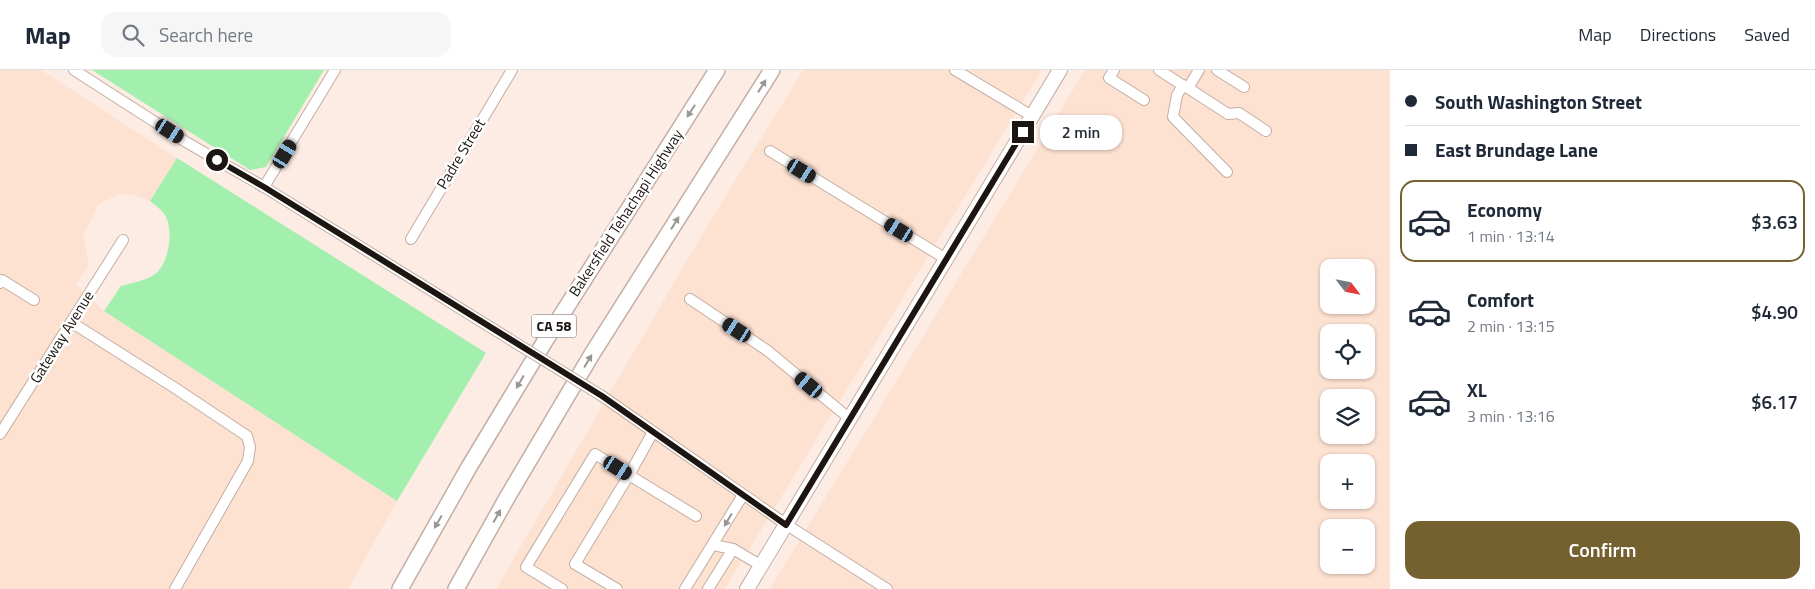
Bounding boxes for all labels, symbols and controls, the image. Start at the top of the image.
search box [101,12,451,57]
text: Map [25,17,71,53]
text: Search here [159,20,253,49]
icon: search [119,21,147,49]
text: Map [1578,21,1612,48]
text: Directions [1640,21,1716,48]
text: Saved [1744,21,1790,48]
one-way arrow [757,79,767,93]
text: South Washington Street [1435,87,1642,116]
one-way arrow [687,105,696,118]
street label: Padre Street [430,113,491,193]
callout: 2 min [1040,114,1123,150]
car [153,117,186,145]
text: 2 min [1062,120,1100,144]
route end [1012,121,1034,143]
street label: Bakersfield Tehachapi Highway [563,125,688,301]
text: East Brundage Lane [1435,135,1598,164]
car [270,137,299,171]
route start [206,149,228,171]
car [785,157,818,185]
text: Economy [1467,195,1542,224]
icon: car [1407,199,1452,244]
text: $3.63 [1751,207,1798,236]
car [882,216,915,244]
one-way arrow [670,217,680,230]
text: 1 min · 13:14 [1467,224,1555,248]
north arrow [1320,259,1375,314]
map controls [1320,259,1375,574]
text: Comfort [1467,285,1534,314]
street label: Gateway Avenue [24,286,99,388]
icon: car [1407,289,1452,334]
text: $4.90 [1751,297,1798,326]
text: 2 min · 13:15 [1467,314,1555,338]
road number: CA 58 [532,315,576,338]
car [720,316,753,344]
button: locate [1320,324,1375,379]
one-way arrow [584,354,593,367]
car [792,370,825,400]
one-way arrow [516,375,525,388]
text: XL [1467,375,1487,404]
icon: car [1407,379,1452,424]
text: $6.17 [1751,387,1798,416]
button: layers [1320,389,1375,444]
text: 3 min · 13:16 [1467,404,1555,428]
car [601,454,634,482]
button: + [1320,454,1375,509]
one-way arrow [493,509,501,523]
one-way arrow [723,513,732,526]
one-way arrow [434,515,442,529]
button: − [1320,519,1375,574]
button: Confirm [1405,521,1800,579]

